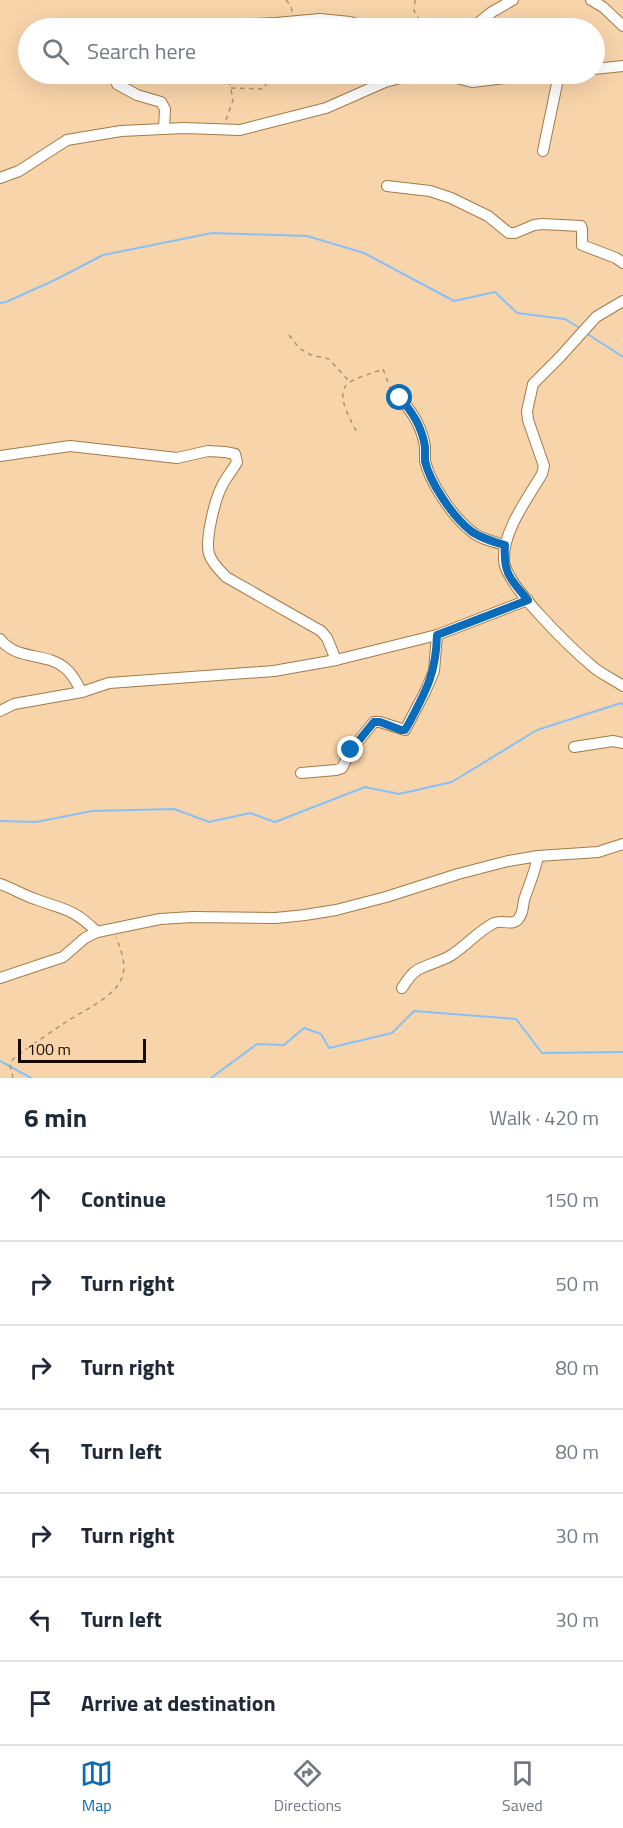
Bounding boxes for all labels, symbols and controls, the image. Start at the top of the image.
search box [18,18,605,84]
text: Search here [87,34,196,68]
icon: search [39,35,72,68]
route start [386,384,412,410]
route end [337,736,363,762]
scale bar [18,1036,146,1064]
text: 100 m [27,1037,71,1061]
text: 6 min [24,1098,87,1137]
text: Walk · 420 m [490,1102,599,1133]
text: Continue [81,1182,166,1216]
icon: ahead [24,1183,57,1216]
text: 150 m [544,1184,599,1215]
text: Turn right [81,1266,175,1300]
icon: right [24,1267,57,1300]
text: 50 m [555,1268,599,1299]
text: Turn right [81,1350,175,1384]
icon: right [24,1351,57,1384]
text: 80 m [555,1352,599,1383]
text: Turn left [81,1434,162,1468]
icon: left [24,1435,57,1468]
text: 80 m [555,1436,599,1467]
text: Turn right [81,1518,175,1552]
icon: right [24,1519,57,1552]
text: 30 m [555,1520,599,1551]
text: Turn left [81,1602,162,1636]
icon: left [24,1603,57,1636]
text: 30 m [555,1604,599,1635]
text: Arrive at destination [81,1686,276,1720]
icon: arrive [24,1687,57,1720]
tab: Map [80,1757,113,1817]
tab: Directions [274,1757,342,1817]
tab: Saved [502,1757,543,1817]

